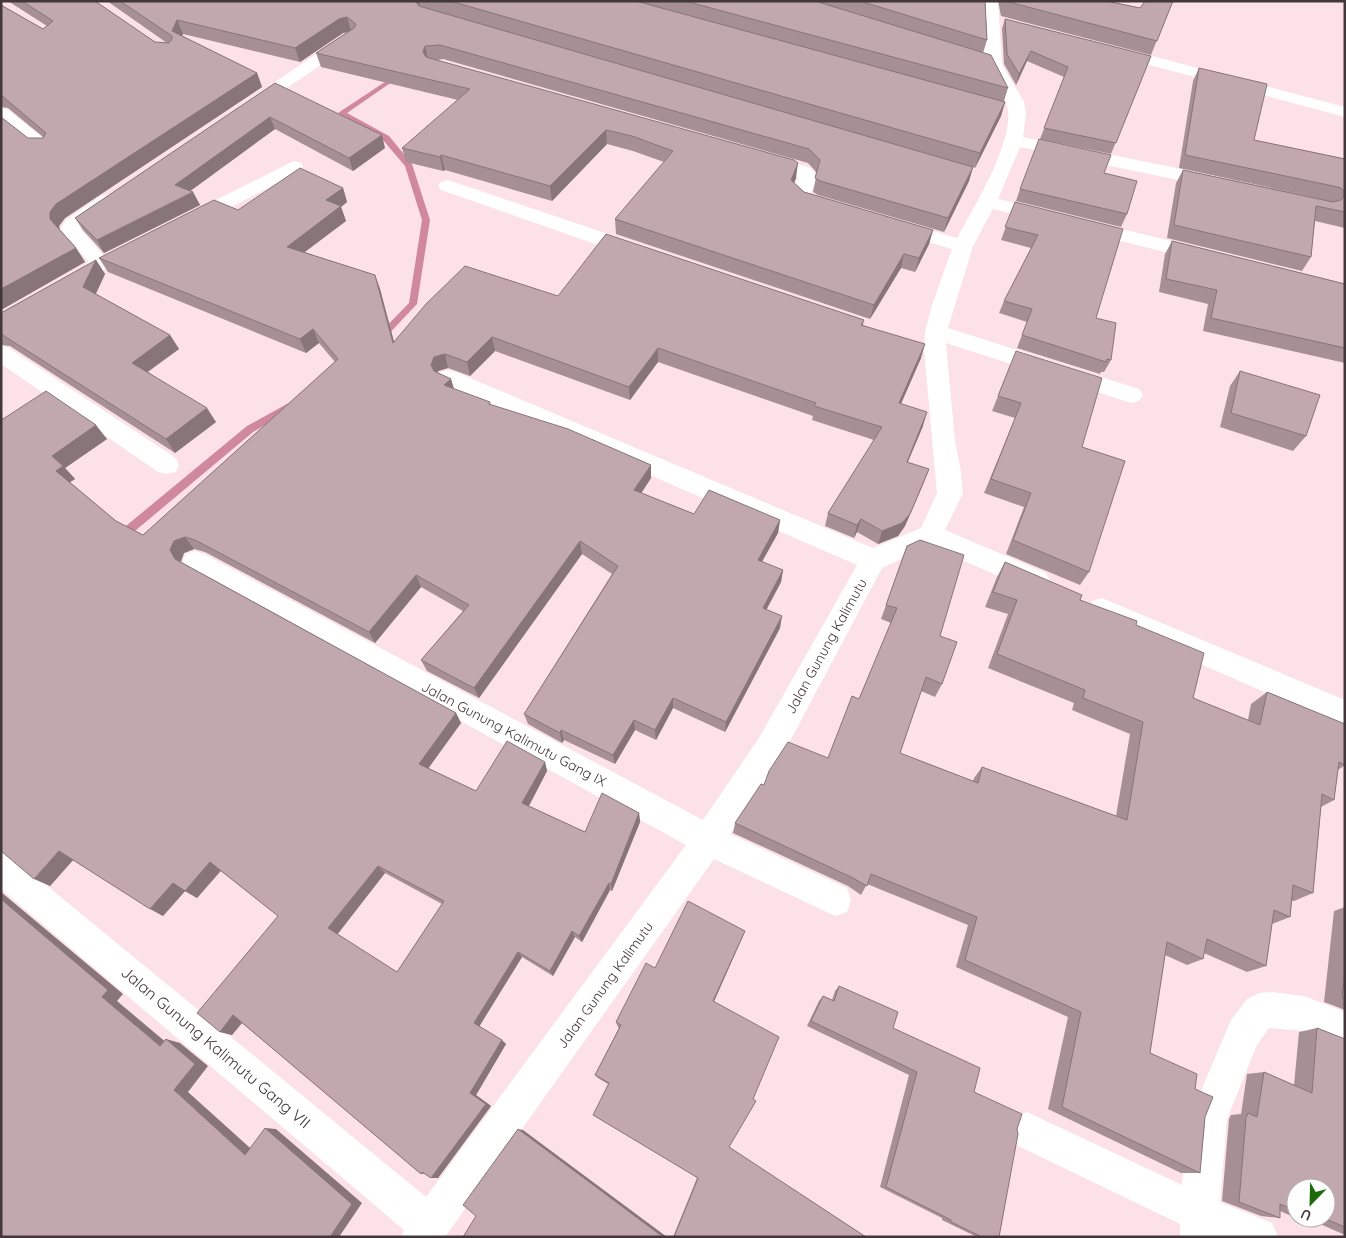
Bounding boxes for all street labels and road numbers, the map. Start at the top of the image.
street label: Jalan Gunung Kalimutu [781,575,871,717]
street label: Jalan Gunung Kalimutu Gang IX [418,677,610,791]
street label: Jalan Gunung Kalimutu [553,918,657,1052]
street label: Jalan Gunung Kalimutu Gang VII [117,962,315,1132]

